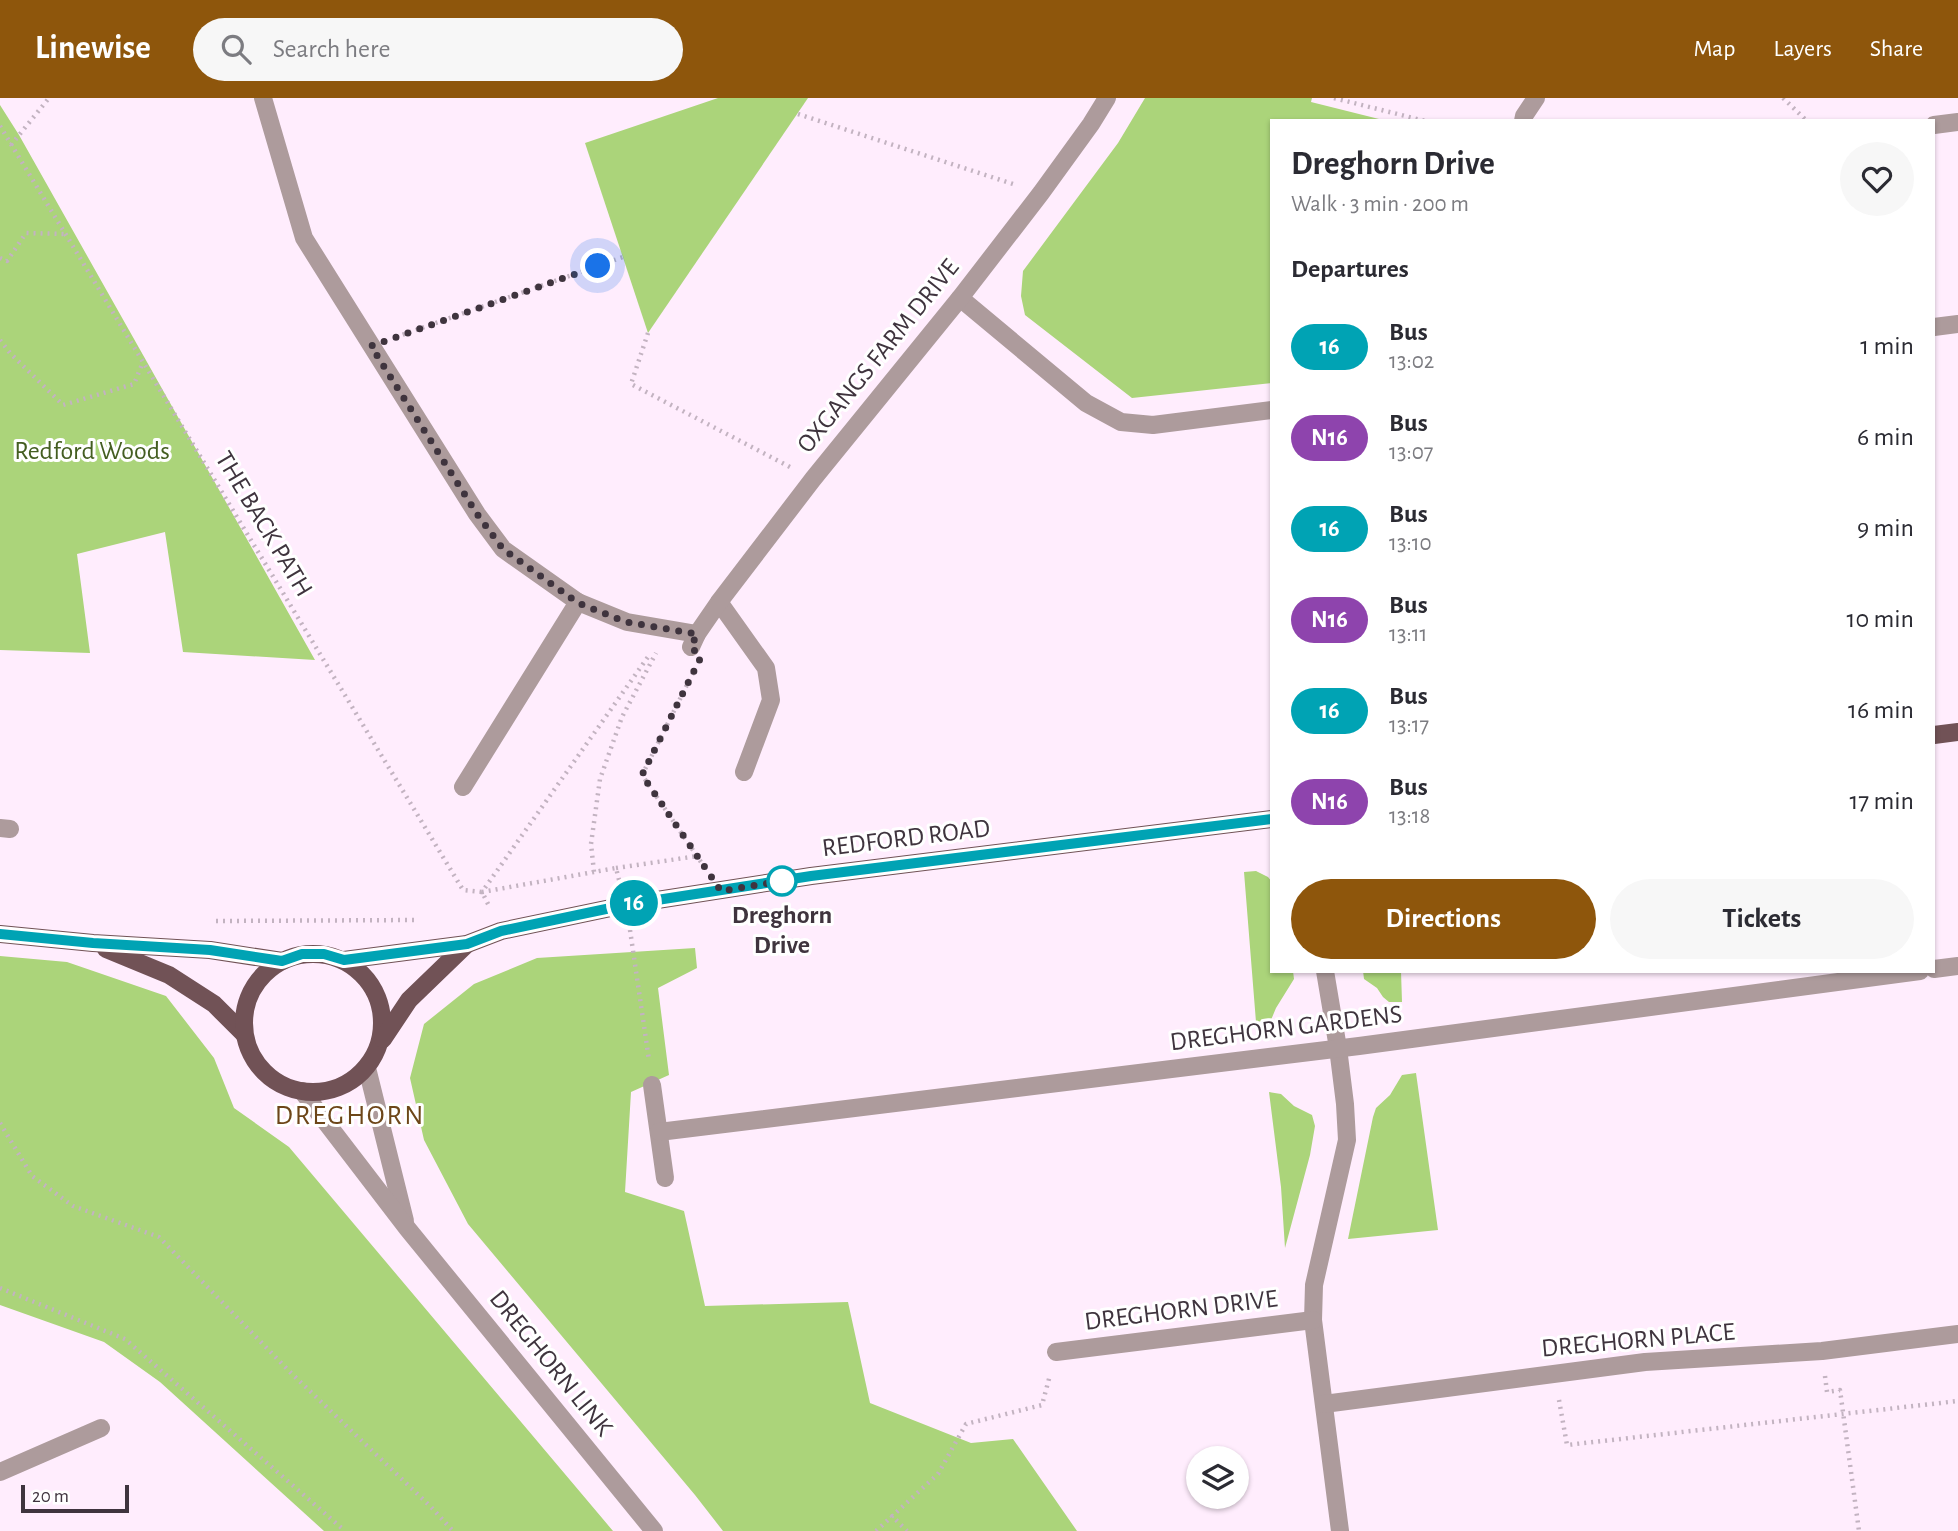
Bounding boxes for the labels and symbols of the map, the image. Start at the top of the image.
your location [580,248,615,283]
street label: OXGANGS FARM DRIVE [792,254,964,458]
park label: Redford Woods [14,438,170,464]
street label: THE BACK PATH [211,447,317,601]
street label: REDFORD ROAD [820,815,992,861]
marker: Dreghorn Drive [767,866,797,896]
line badge: 16 [602,880,666,926]
place label: Dreghorn Drive [732,902,832,958]
street label: DREGHORN GARDENS [1168,1001,1404,1055]
district label: DREGHORN [275,1102,425,1130]
street label: DREGHORN LINK [485,1285,618,1441]
street label: DREGHORN DRIVE [1083,1285,1279,1335]
street label: DREGHORN PLACE [1540,1319,1736,1361]
scale bar [21,1482,130,1514]

